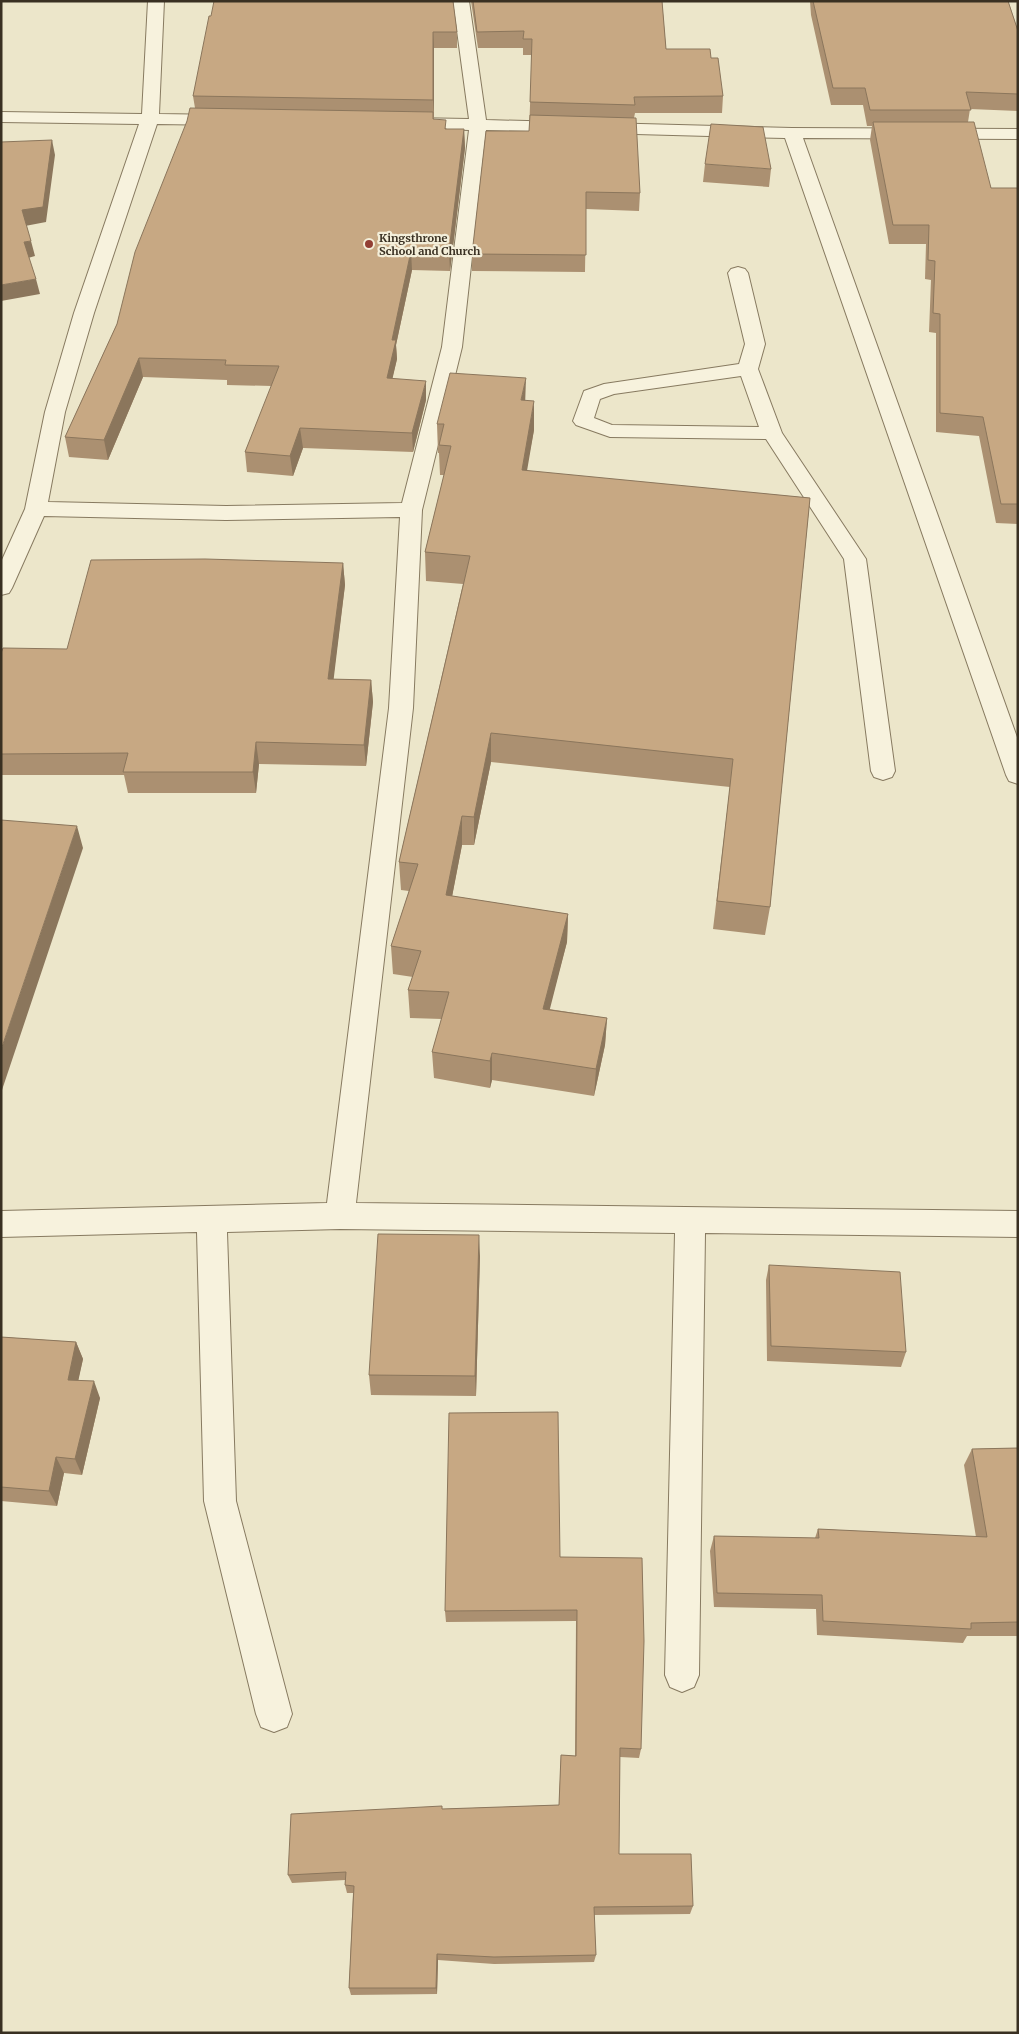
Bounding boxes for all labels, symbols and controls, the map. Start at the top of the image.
place label: Kingsthrone School and Church [379,231,481,258]
marker: Kingsthrone School and Church [363,238,375,250]

